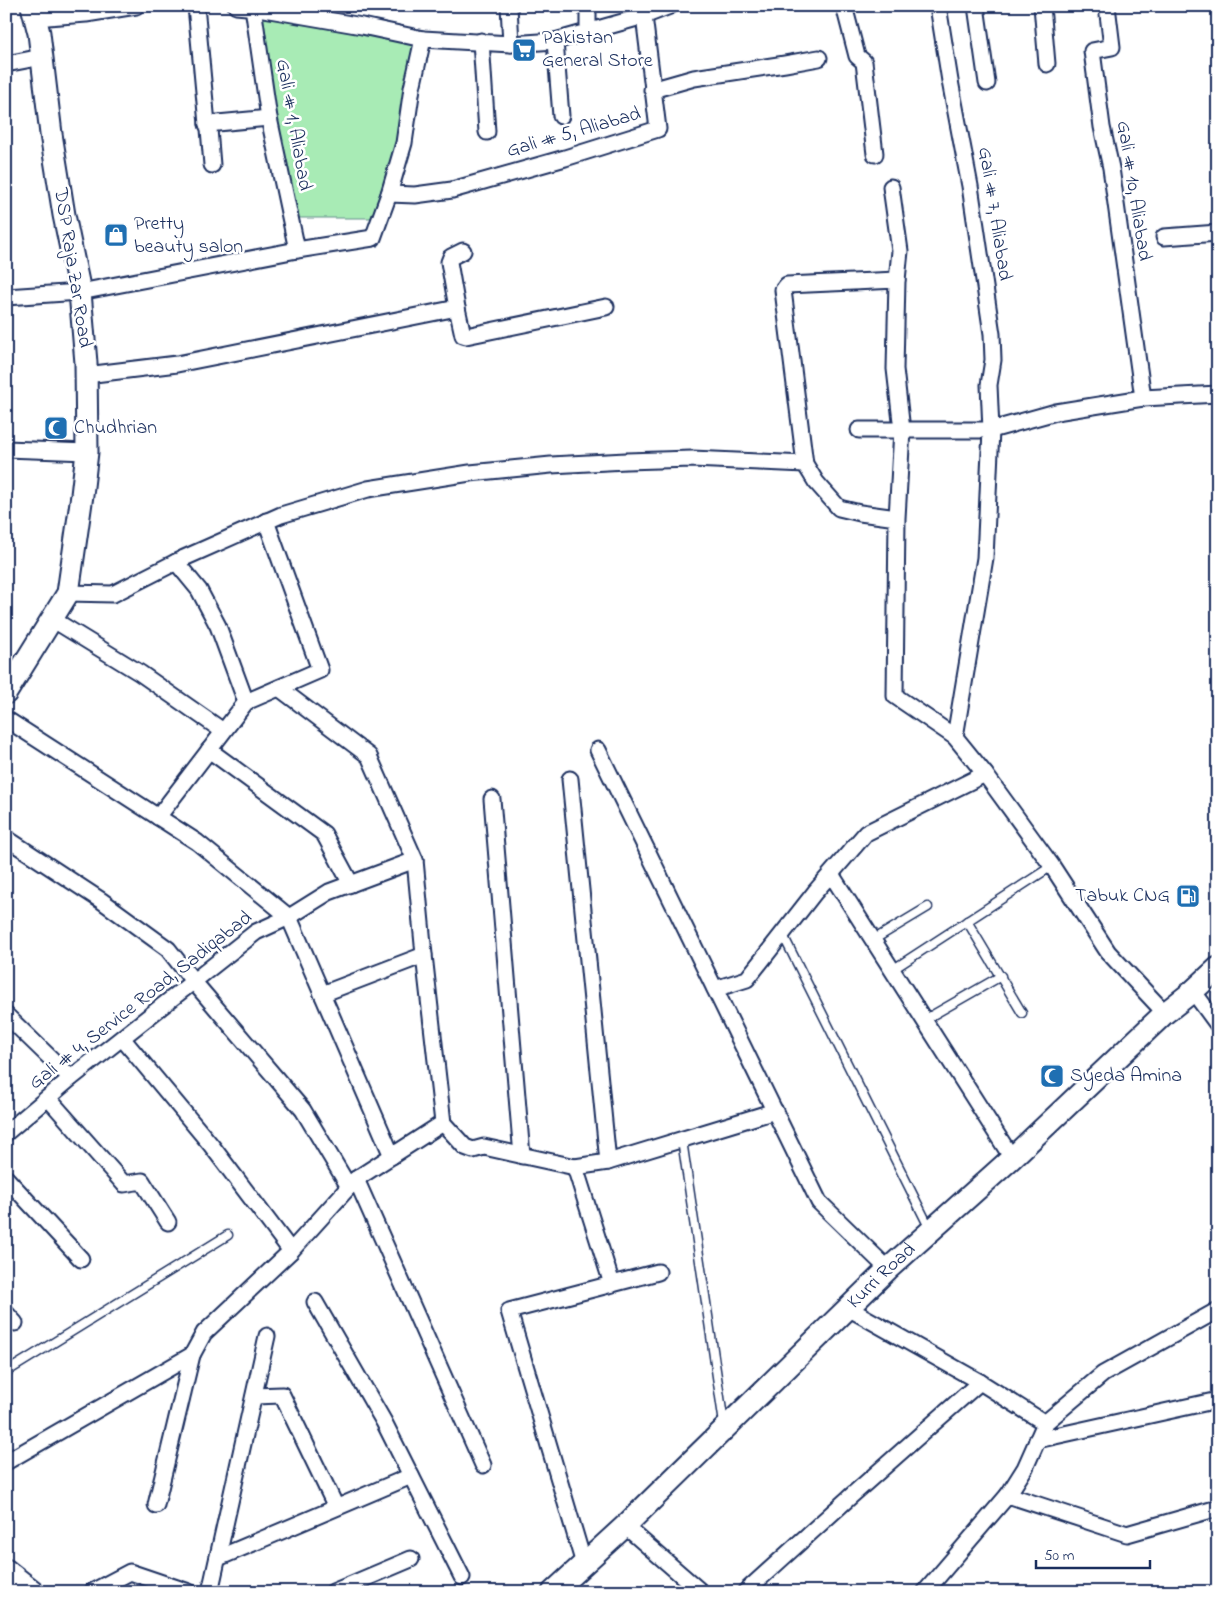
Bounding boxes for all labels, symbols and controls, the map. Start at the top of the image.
place label: Pakistan General Store [542,24,653,76]
supermarket icon: Pakistan General Store [511,37,537,63]
street label: Gali # 1, Aliabad [267,57,319,193]
street label: Gali # 5, Aliabad [504,100,644,166]
street label: Gali # 10, Aliabad [1108,119,1158,263]
street label: Gali # 7, Aliabad [969,145,1019,283]
street label: DSP Raja Zar Road [45,185,99,350]
place label: Pretty beauty salon [134,210,243,262]
shop icon: Pretty beauty salon [103,222,129,248]
place label: Chudhrian [74,414,157,443]
mosque icon: Chudhrian [43,415,69,441]
place label: Tabuk CNG [1075,882,1170,911]
fuel station icon: Tabuk CNG [1175,883,1201,909]
street label: Gali # 4, Service Road, Sadiqabad [23,904,259,1098]
place label: Syeda Amina [1070,1062,1182,1091]
mosque icon: Syeda Amina [1039,1063,1065,1089]
street label: Kurri Road [841,1236,923,1316]
scale bar [1036,1538,1150,1570]
text: 50 m [1044,1545,1075,1567]

